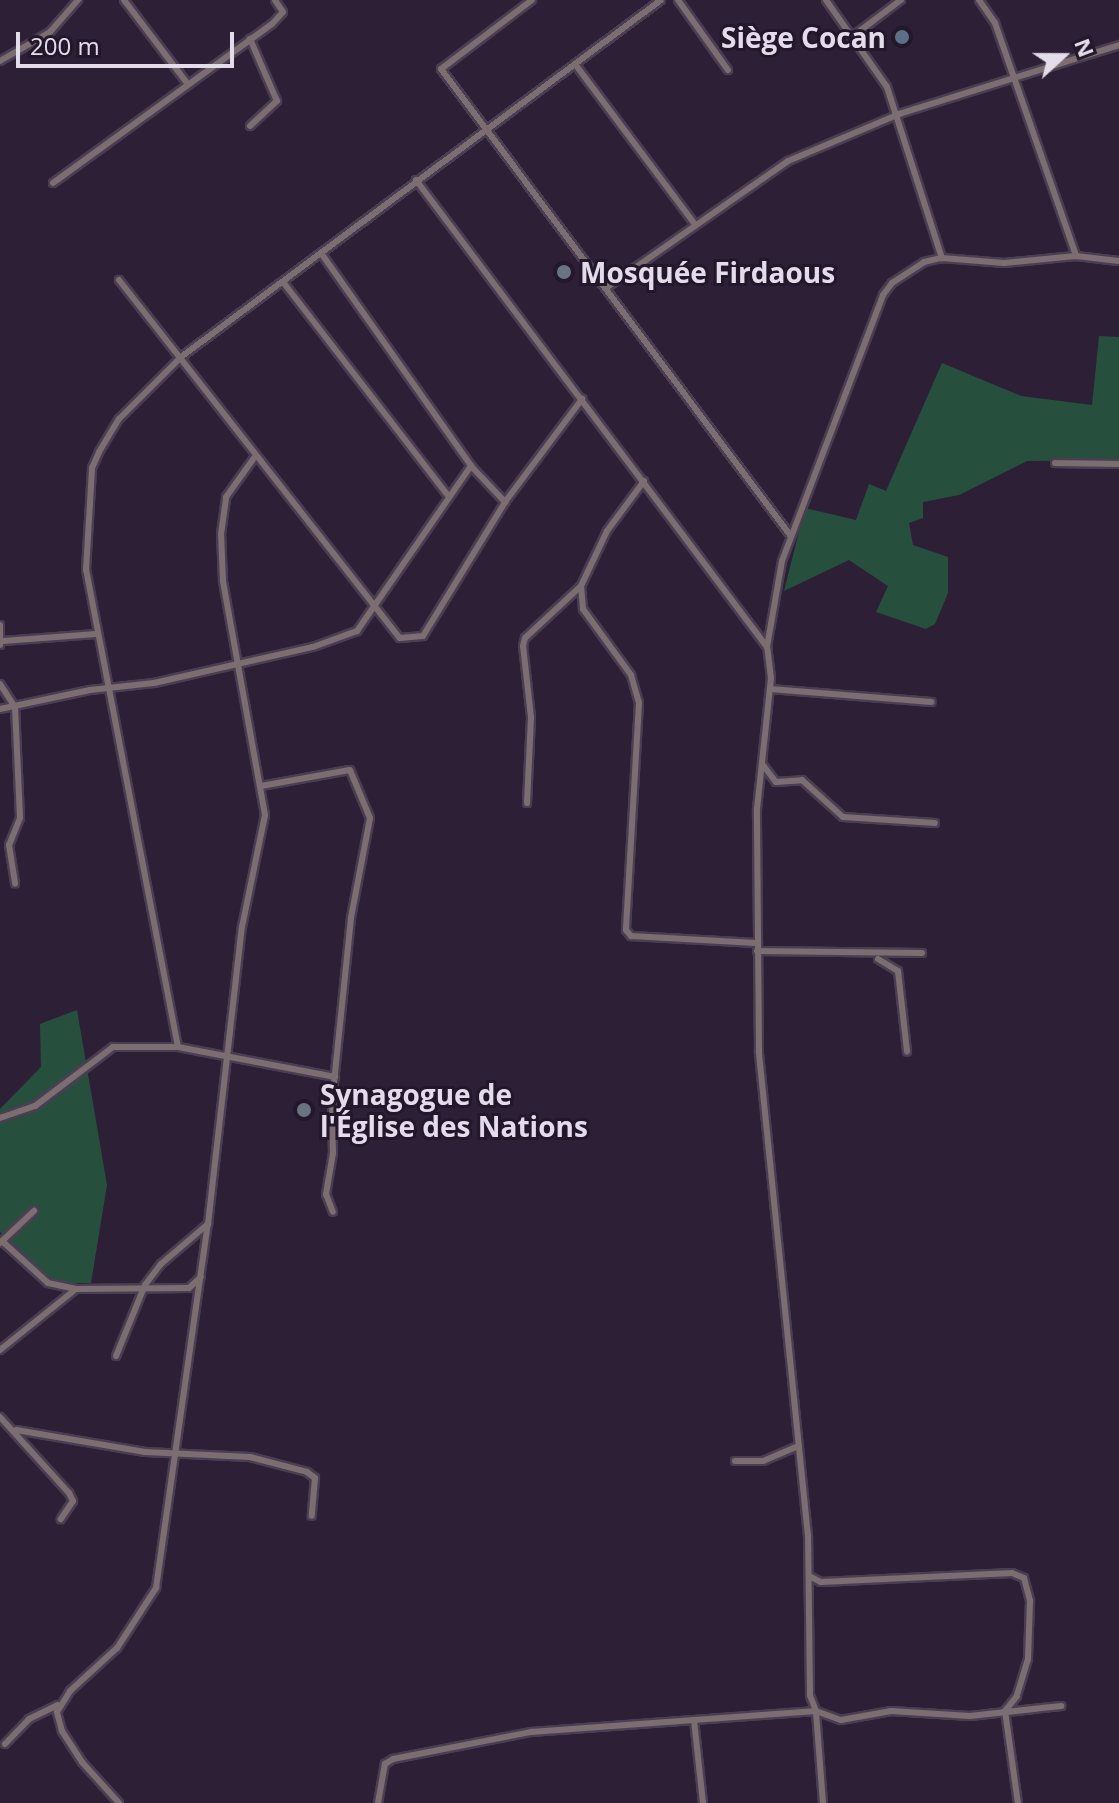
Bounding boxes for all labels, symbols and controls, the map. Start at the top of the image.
scale bar [20,16,238,66]
north arrow [1023,16,1103,96]
place label: Siège Cocan [721,20,886,54]
marker: Siège Cocan [893,28,911,46]
text: 200 m [30,29,100,62]
text: N [1068,34,1103,61]
place label: Mosquée Firdaous [580,255,835,289]
marker: Mosquée Firdaous [555,263,573,281]
place label: Synagogue de l'Église des Nations [320,1077,588,1143]
marker: Synagogue de l'Église des Nations [295,1101,313,1119]

